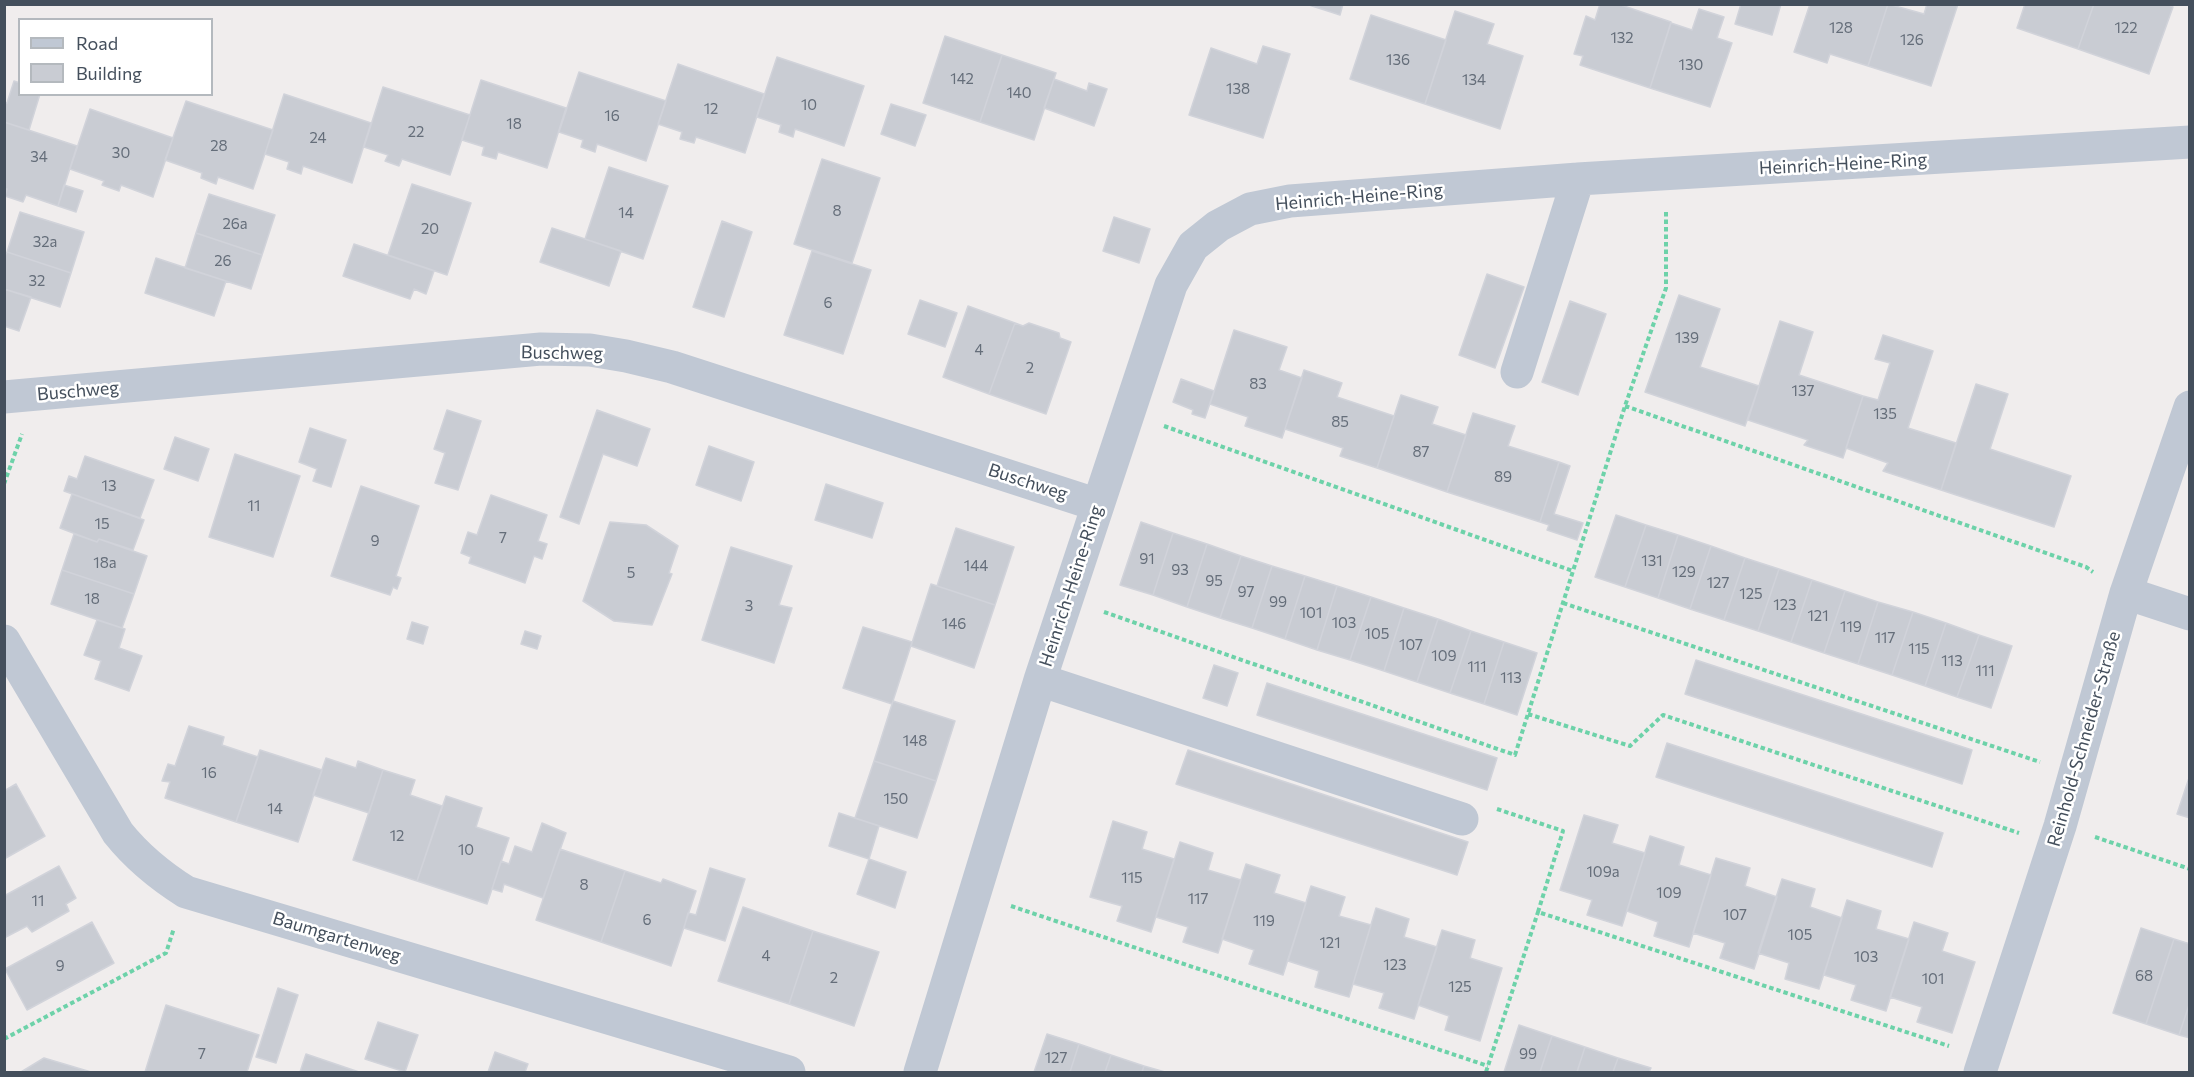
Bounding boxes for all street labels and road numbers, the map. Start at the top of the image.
street label: Heinrich-Heine-Ring [1758,149,1928,179]
street label: Heinrich-Heine-Ring [1274,179,1444,215]
street label: Buschweg [521,341,603,365]
street label: Buschweg [36,377,120,405]
street label: Buschweg [986,459,1070,505]
street label: Heinrich-Heine-Ring [1035,503,1107,669]
street label: Reinhold-Schneider-Straße [2043,629,2125,849]
street label: Baumgartenweg [270,907,404,967]

